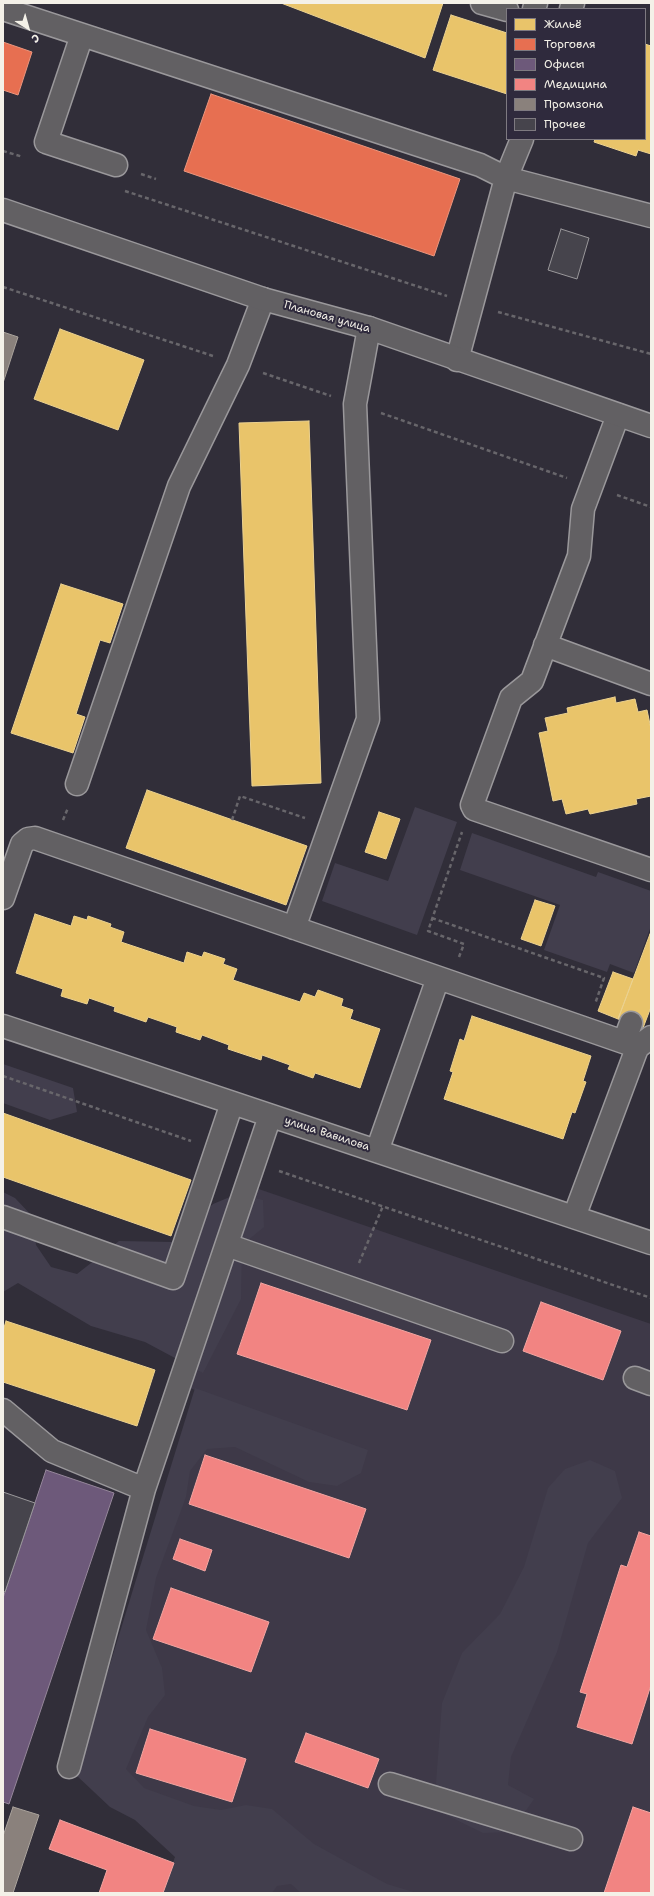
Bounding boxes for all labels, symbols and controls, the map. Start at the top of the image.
north arrow [8,8,48,48]
legend [506,8,646,140]
text: Жильё [544,16,582,32]
text: С [28,30,43,46]
text: Торговля [544,36,596,52]
text: Офисы [544,56,584,72]
text: Медицина [544,76,607,92]
text: Промзона [544,96,603,112]
text: Прочее [544,116,586,132]
street label: Плановая улица [282,298,372,336]
street label: улица Вавилова [283,1114,371,1154]

